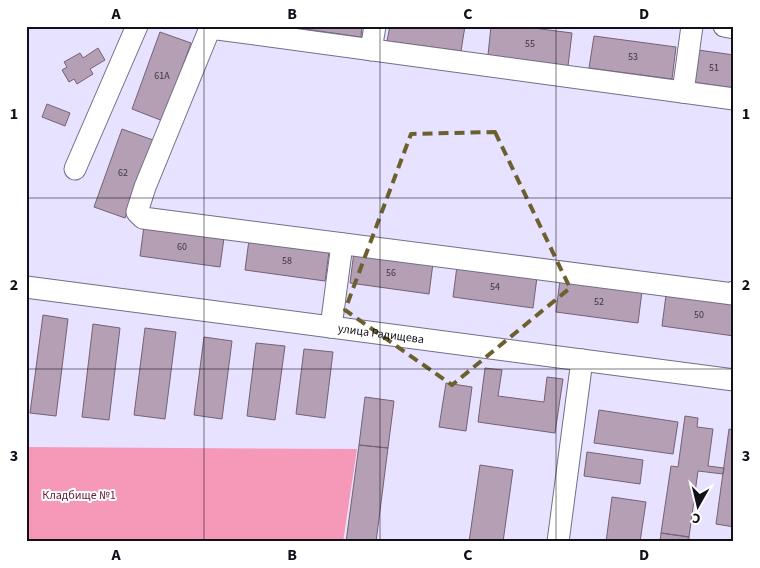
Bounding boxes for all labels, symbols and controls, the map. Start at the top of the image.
text: A [110,3,121,25]
text: B [287,3,297,25]
text: C [463,3,473,25]
text: D [639,3,649,25]
house number: 55 [525,37,535,51]
house number: 53 [628,50,638,64]
house number: 51 [709,61,719,75]
house number: 61А [154,69,170,83]
text: 1 [10,103,18,125]
text: 1 [742,103,750,125]
house number: 62 [118,166,128,180]
house number: 60 [177,240,187,254]
house number: 58 [282,254,292,268]
house number: 56 [386,266,396,280]
text: 2 [10,274,18,296]
text: 2 [742,274,750,296]
house number: 54 [490,280,500,294]
house number: 52 [594,295,604,309]
house number: 50 [694,308,704,322]
street label: улица Радищева [337,320,425,348]
text: 3 [10,445,18,467]
text: 3 [742,445,750,467]
north arrow [672,480,722,530]
park label: Кладбище №1 [42,487,116,504]
text: С [691,507,702,528]
text: A [110,544,121,566]
text: B [287,544,297,566]
text: C [463,544,473,566]
text: D [639,544,649,566]

